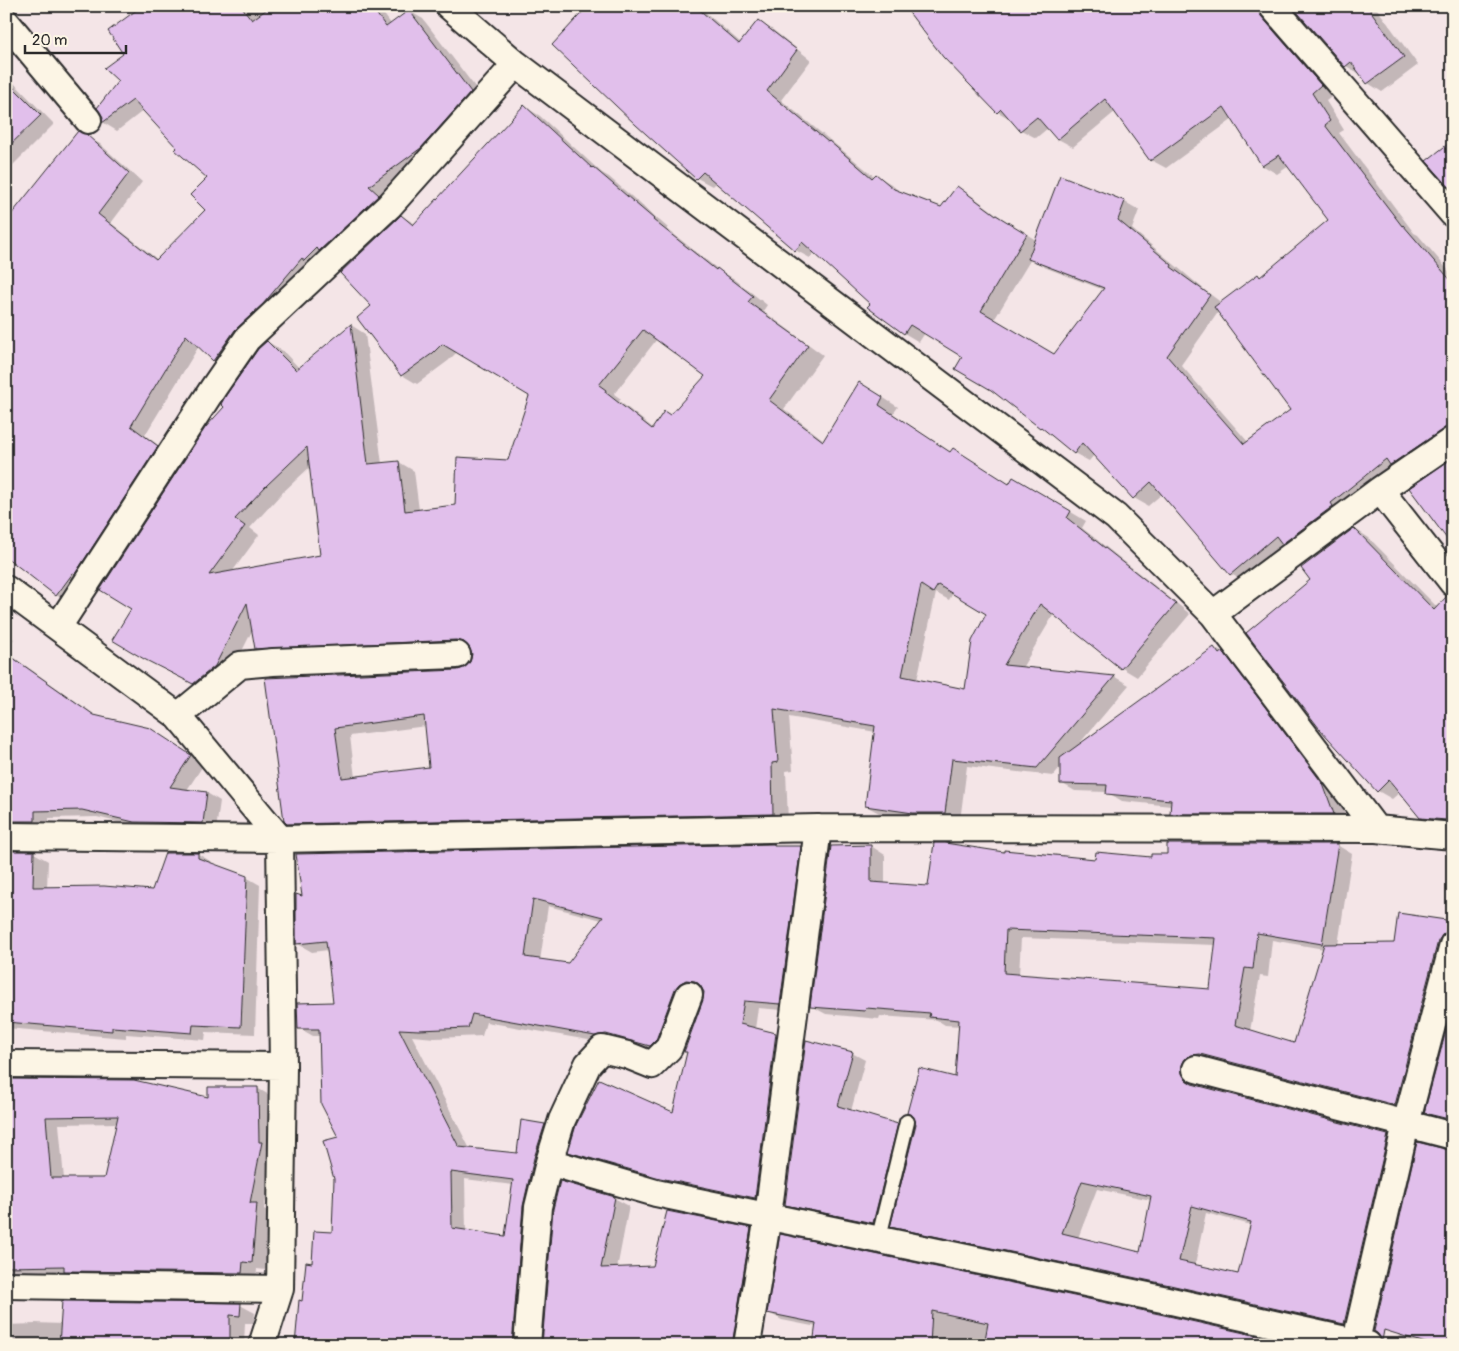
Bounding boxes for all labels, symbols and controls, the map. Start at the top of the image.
scale bar [25,22,126,54]
text: 20 m [32,31,67,50]

